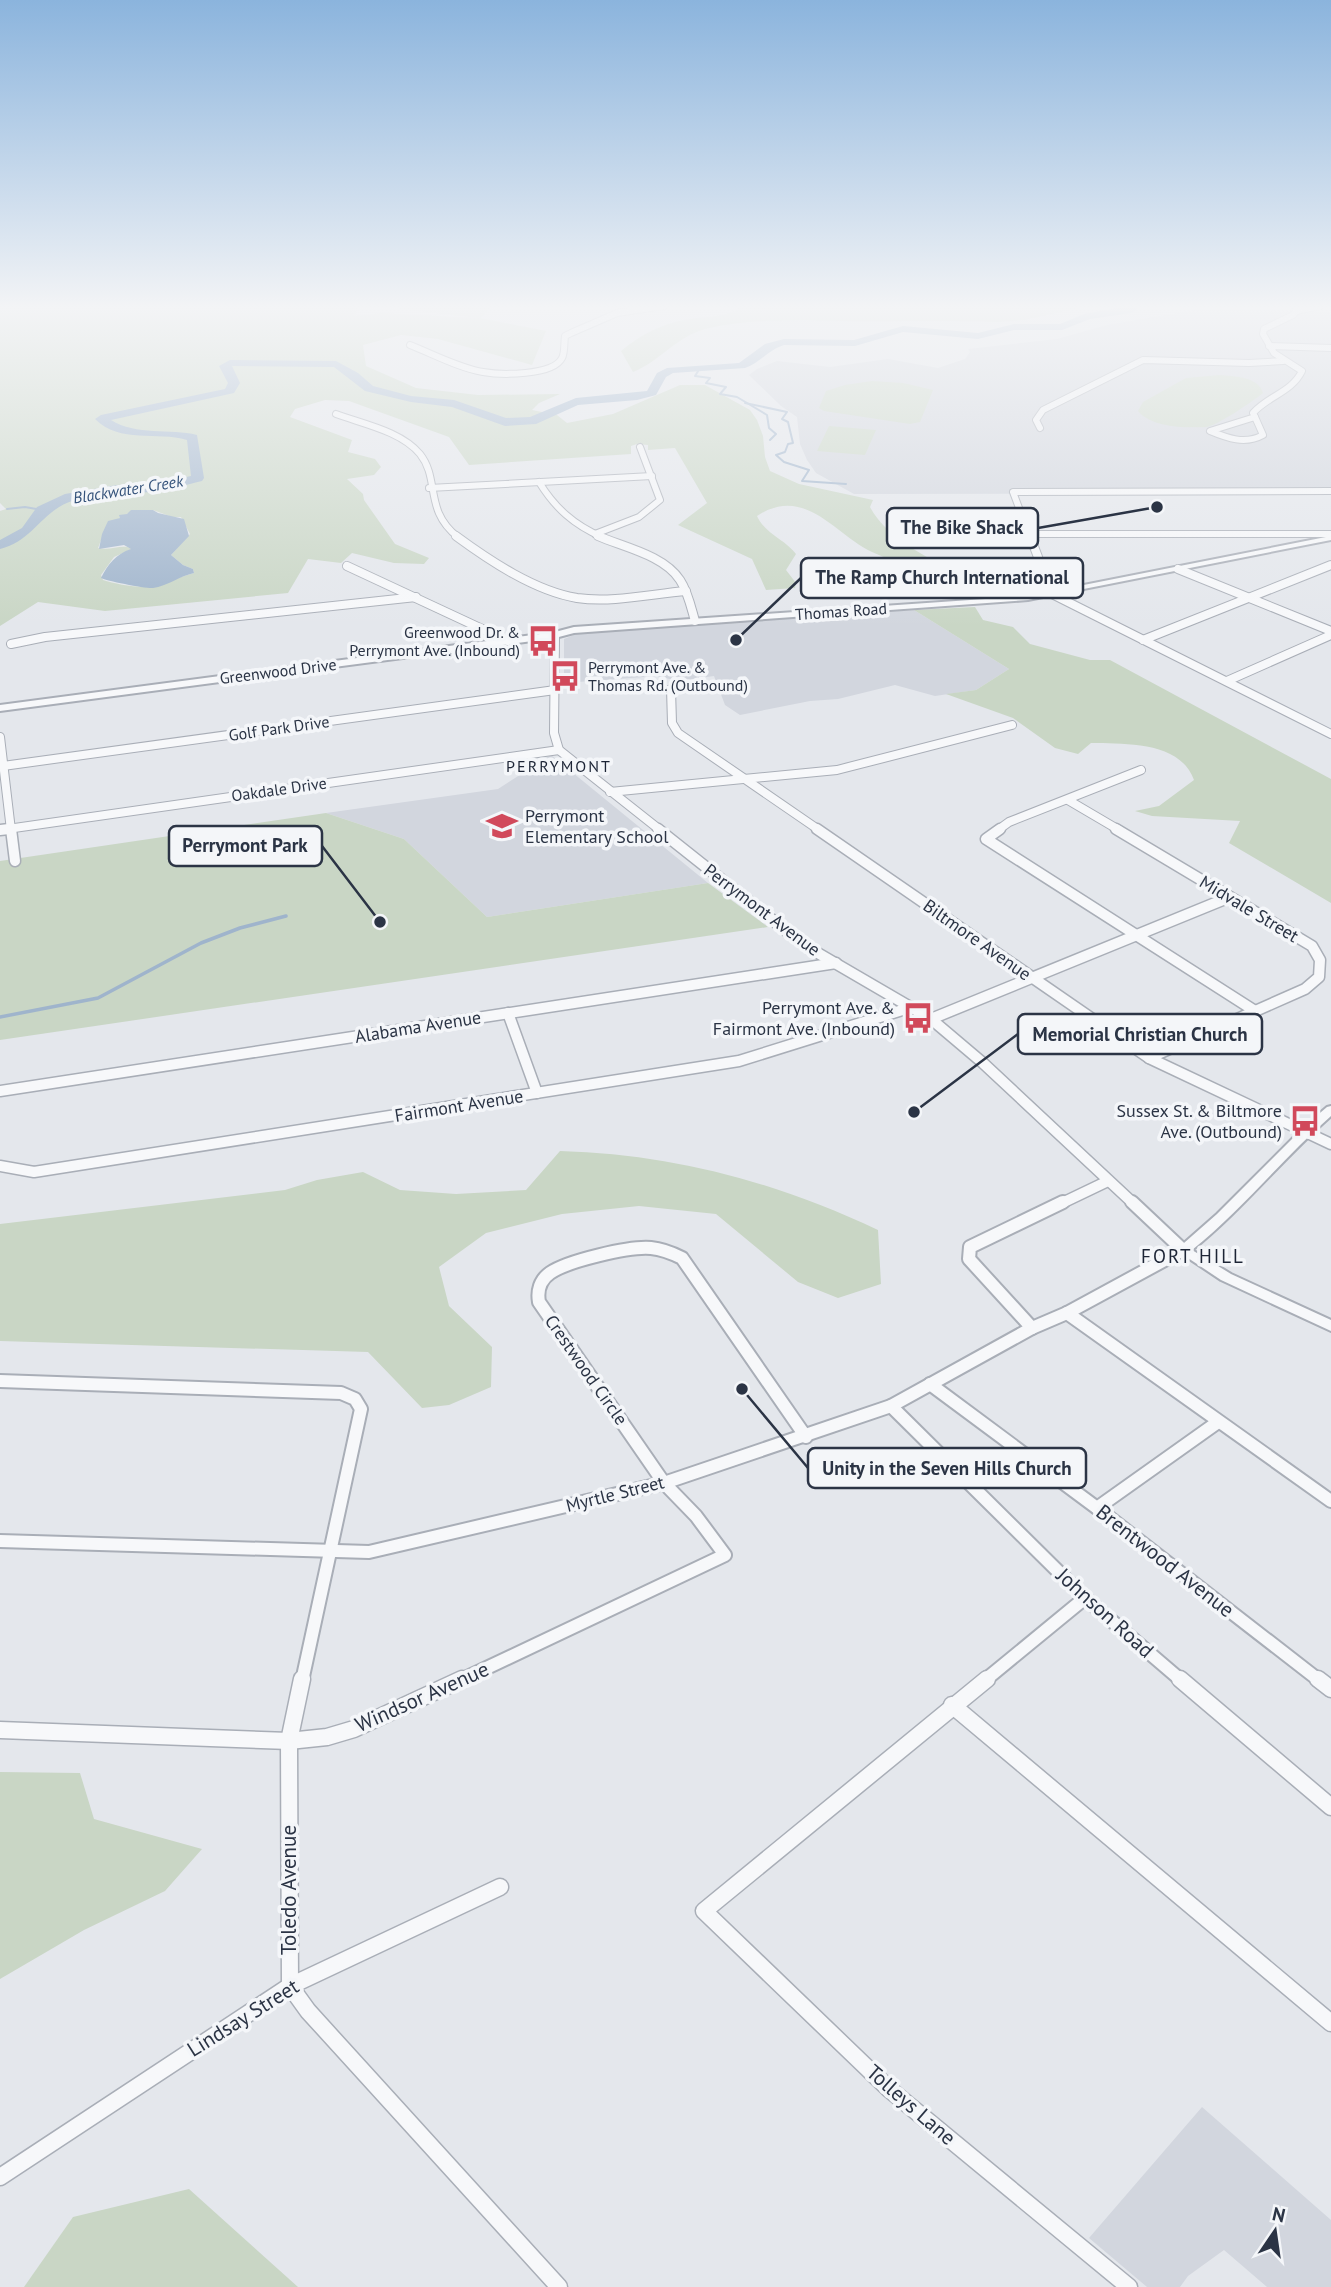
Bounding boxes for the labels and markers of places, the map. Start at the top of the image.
callout: The Bike Shack [887,508,1038,548]
callout: The Ramp Church International [801,558,1083,598]
place label: Greenwood Dr. & Perrymont Ave. (Inbound) [349,622,520,660]
bus stop icon: Greenwood Dr. & Perrymont Ave. (Inbound) [526,624,560,658]
place label: Perrymont Ave. & Thomas Rd. (Outbound) [588,657,748,695]
bus stop icon: Perrymont Ave. & Thomas Rd. (Outbound) [548,659,582,693]
place label: Perrymont Elementary School [525,804,669,848]
school or university icon: Perrymont Elementary School [485,809,519,843]
callout: Perrymont Park [169,826,322,866]
place label: Perrymont Ave. & Fairmont Ave. (Inbound) [713,996,895,1040]
bus stop icon: Perrymont Ave. & Fairmont Ave. (Inbound) [901,1001,935,1035]
callout: Memorial Christian Church [1018,1014,1262,1054]
place label: Sussex St. & Biltmore Ave. (Outbound) [1116,1099,1282,1143]
bus stop icon: Sussex St. & Biltmore Ave. (Outbound) [1288,1104,1322,1138]
callout: Unity in the Seven Hills Church [808,1448,1086,1488]

